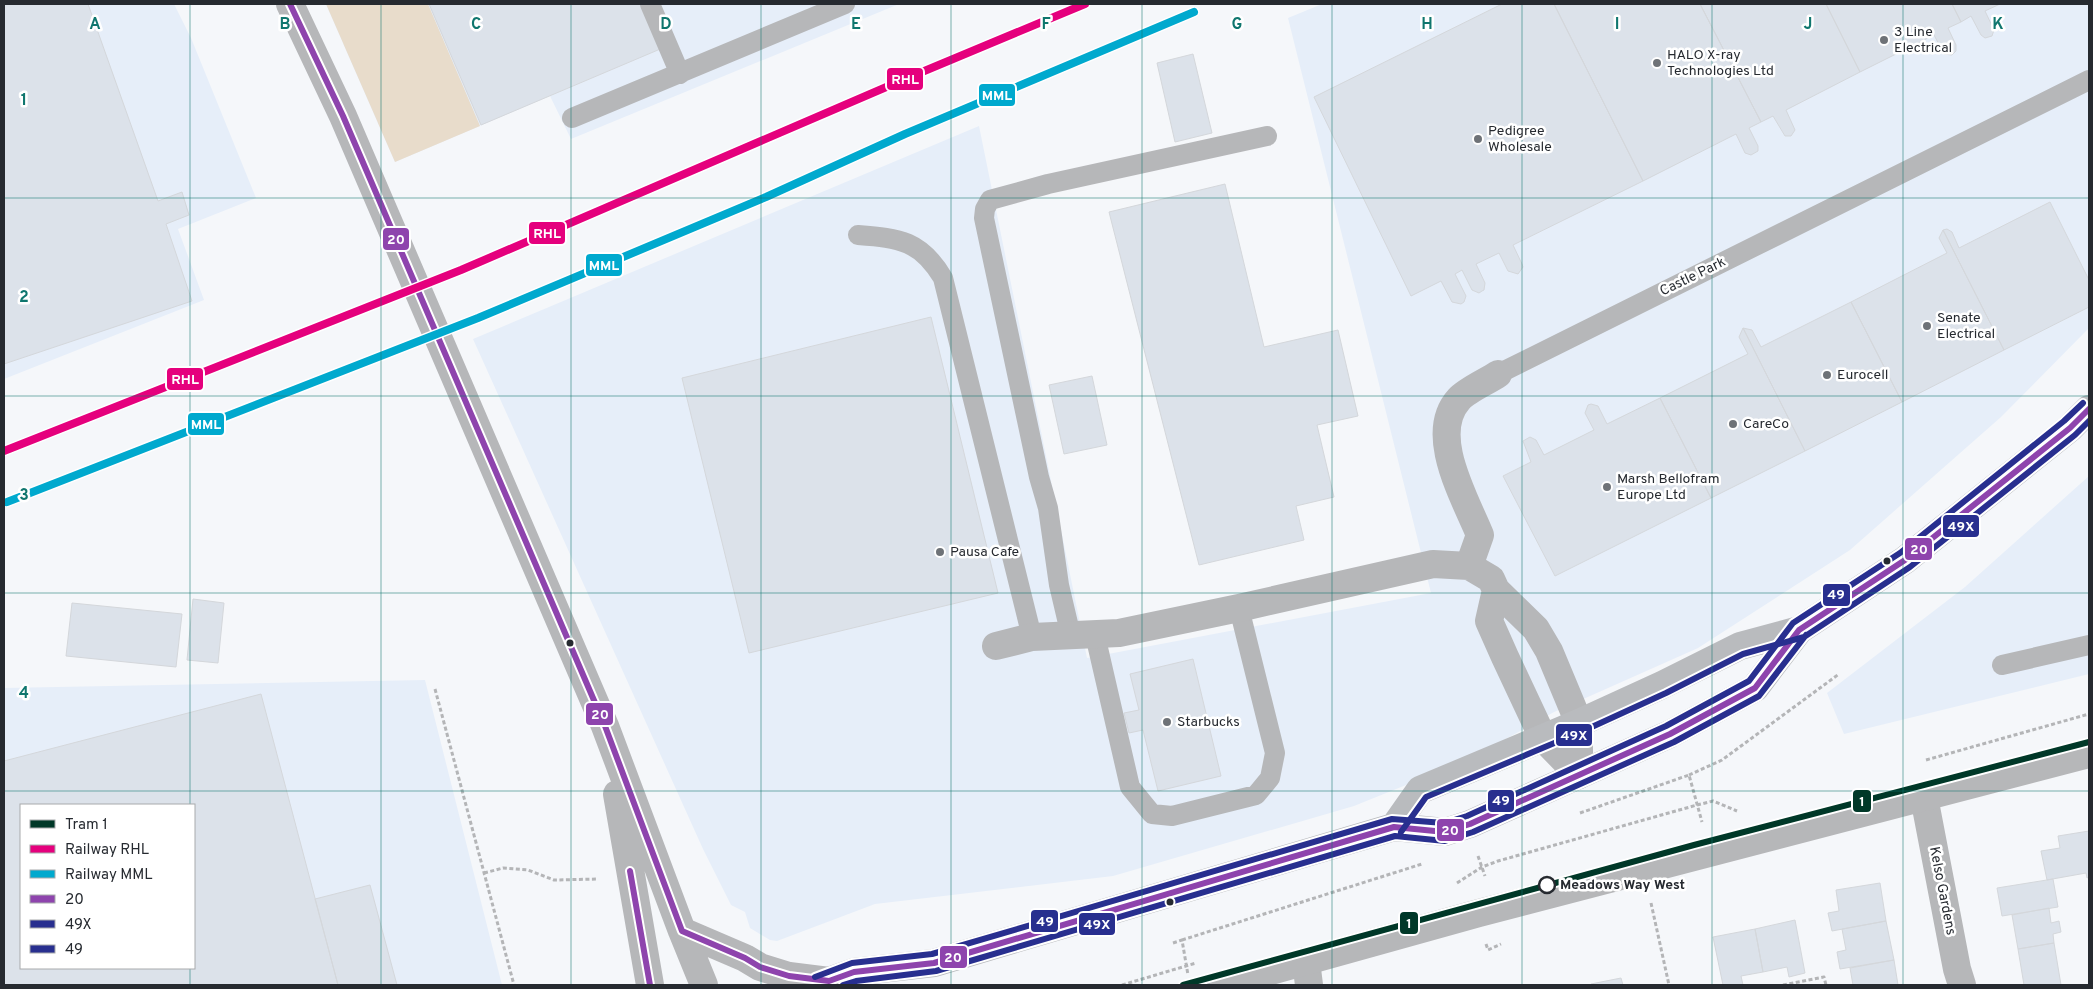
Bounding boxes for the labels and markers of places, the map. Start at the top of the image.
place label: 3 Line Electrical [1894,24,1952,57]
marker: 3 Line Electrical [1878,34,1890,46]
place label: HALO X-ray Technologies Ltd [1667,47,1774,80]
marker: HALO X-ray Technologies Ltd [1651,57,1663,69]
place label: Pedigree Wholesale [1488,123,1552,156]
marker: Pedigree Wholesale [1472,133,1484,145]
place label: Senate Electrical [1937,310,1995,343]
marker: Senate Electrical [1921,320,1933,332]
place label: Eurocell [1837,367,1888,384]
marker: Eurocell [1821,369,1833,381]
place label: CareCo [1743,416,1789,433]
marker: CareCo [1727,418,1739,430]
place label: Marsh Bellofram Europe Ltd [1617,471,1720,504]
marker: Marsh Bellofram Europe Ltd [1601,481,1613,493]
place label: Pausa Cafe [950,544,1019,561]
marker: Pausa Cafe [934,546,946,558]
unlabelled marker [1882,556,1892,566]
unlabelled marker [565,638,575,648]
place label: Starbucks [1177,714,1240,731]
marker: Starbucks [1161,716,1173,728]
marker: Meadows Way West [1538,876,1556,894]
place label: Meadows Way West [1560,877,1685,894]
unlabelled marker [1165,897,1175,907]

